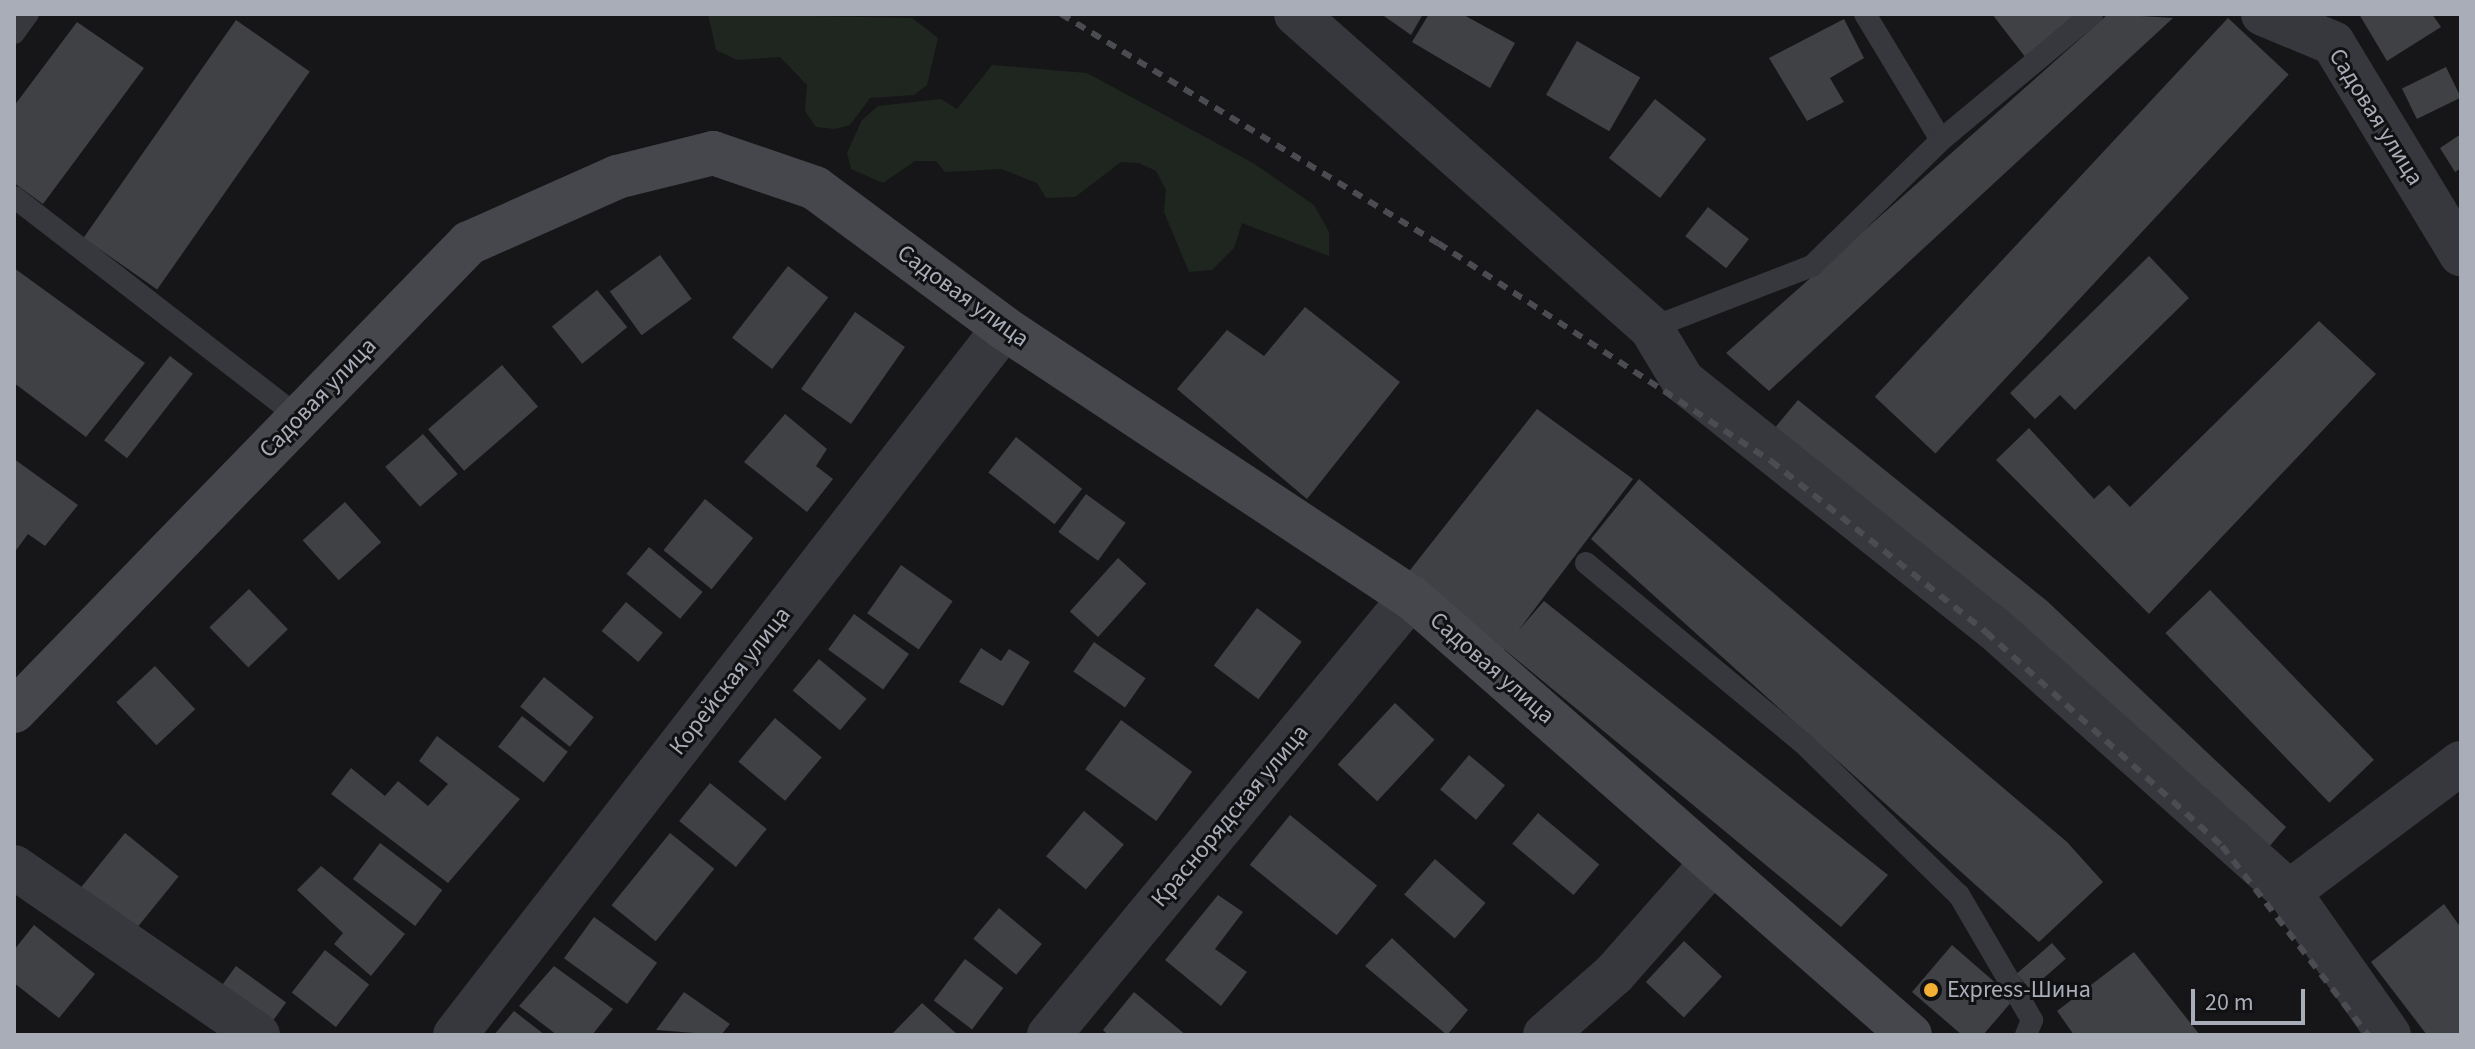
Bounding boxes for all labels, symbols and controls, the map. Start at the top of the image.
street label: Садовая улица [2322,43,2430,191]
street label: Садовая улица [891,239,1035,353]
street label: Садовая улица [253,332,383,464]
street label: Корейская улица [663,601,797,761]
street label: Садовая улица [1424,606,1560,730]
street label: Краснорядская улица [1145,719,1315,913]
scale bar [2195,973,2309,1023]
place label: Express-Шина [1947,976,2091,1004]
marker: Express-Шина [1922,981,1940,999]
text: 20 m [2205,985,2254,1020]

